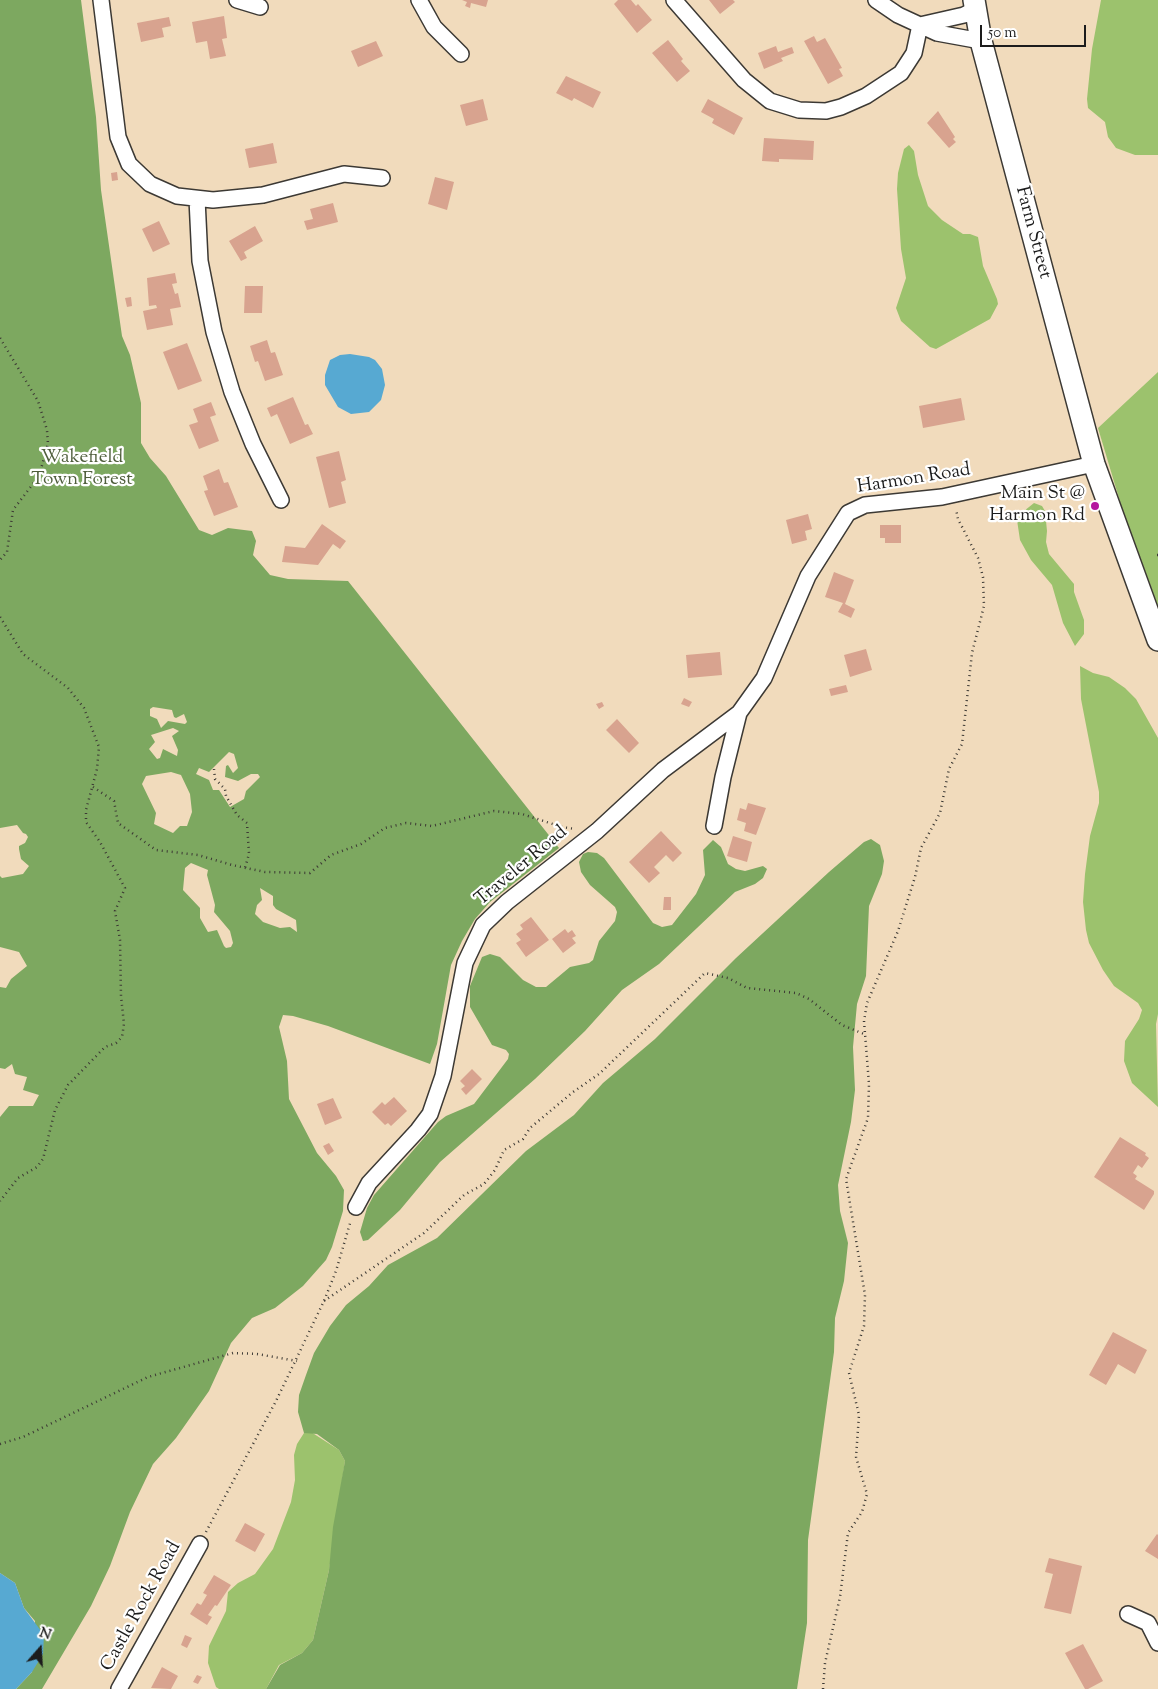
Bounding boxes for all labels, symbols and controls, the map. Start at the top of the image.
scale bar [983,15,1089,47]
text: 50 m [988,23,1017,44]
street label: Farm Street [1009,184,1055,282]
park label: Wakefield Town Forest [31,448,133,492]
street label: Harmon Road [856,460,972,500]
place label: Main St @ Harmon Rd [989,484,1085,528]
marker: Main St @ Harmon Rd [1089,500,1101,512]
street label: Traveler Road [471,822,573,912]
street label: Castle Rock Road [97,1538,187,1676]
north arrow [15,1624,65,1674]
text: N [36,1624,53,1646]

